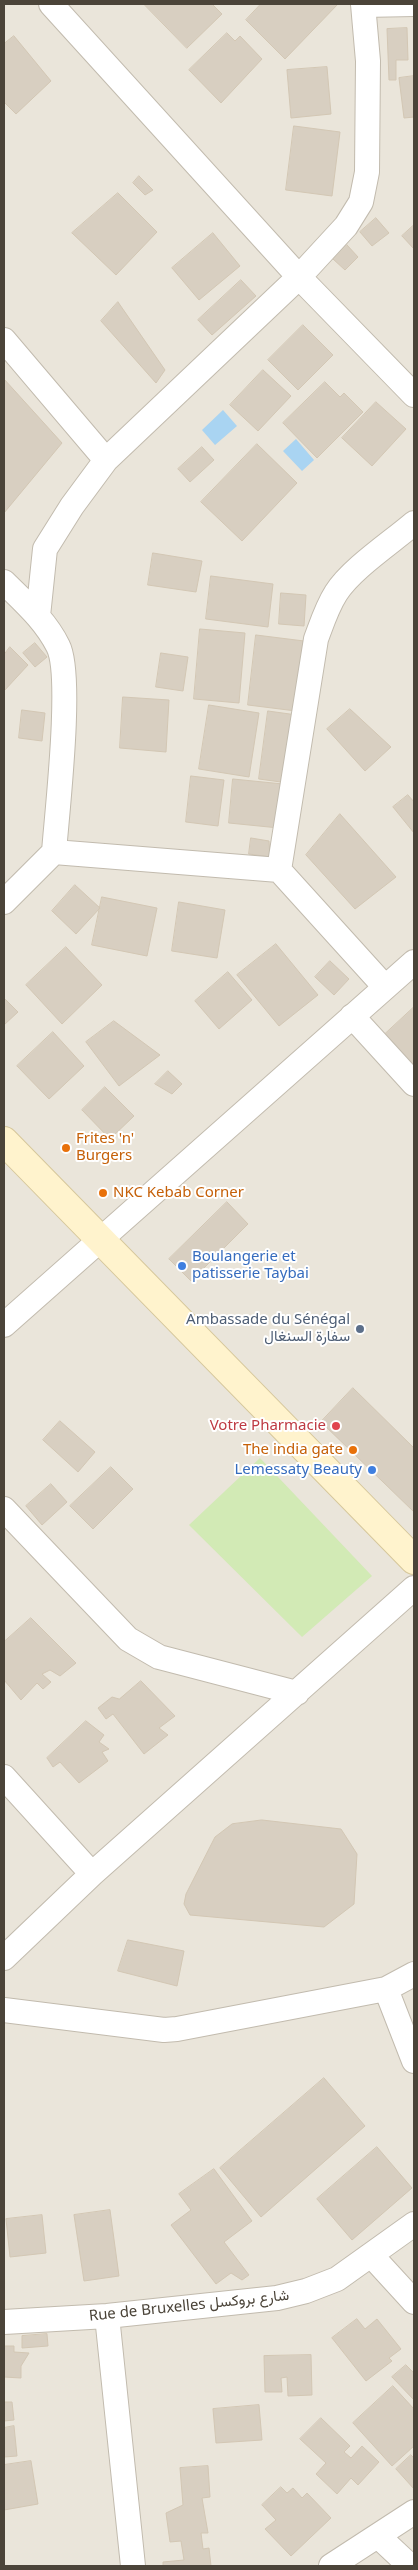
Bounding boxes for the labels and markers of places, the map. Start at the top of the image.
place label: Frites 'n' Burgers [76,1130,134,1165]
marker: Frites 'n' Burgers [60,1142,72,1154]
place label: NKC Kebab Corner [113,1184,244,1202]
marker: NKC Kebab Corner [97,1187,109,1199]
place label: Boulangerie et patisserie Taybai [192,1248,309,1283]
marker: Boulangerie et patisserie Taybai [176,1260,188,1272]
place label: Ambassade du Sénégal سفارة السنغال [186,1311,350,1346]
marker: Ambassade du Sénégal سفارة السنغال [354,1323,366,1335]
place label: Votre Pharmacie [210,1417,326,1435]
marker: Votre Pharmacie [330,1420,342,1432]
place label: The india gate [243,1441,343,1459]
marker: The india gate [347,1444,359,1456]
place label: Lemessaty Beauty [234,1461,362,1479]
marker: Lemessaty Beauty [366,1464,378,1476]

